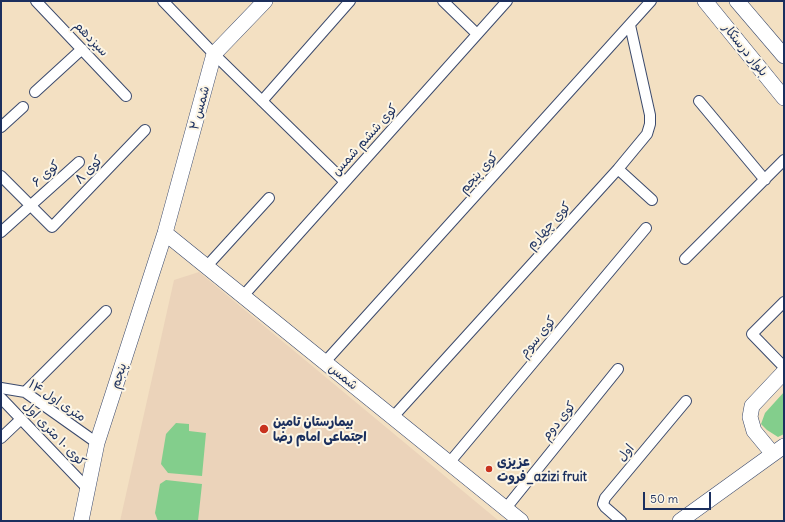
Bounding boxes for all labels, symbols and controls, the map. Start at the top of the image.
street label: سیزدهم [70,18,112,60]
street label: بلوار درستکار [719,20,771,80]
street label: شمس ۲ [187,84,213,132]
street label: کوی ششم شمس [329,101,401,179]
street label: کوی پنجم [456,149,502,197]
street label: کوی ۸ [72,153,106,187]
street label: کوی ۶ [29,157,63,191]
street label: کوی چهارم [524,199,574,253]
street label: کوی سوم [516,313,560,361]
street label: پنجم [108,361,130,391]
street label: شمس [325,361,361,393]
street label: ۱۴ متری اول [25,377,89,425]
street label: کوی ۱۰ متری اول [19,398,89,470]
street label: کوی دوم [539,398,579,444]
place label: بیمارستان تامین اجتماعی امام رضا [273,414,367,445]
marker: بیمارستان تامین اجتماعی امام رضا [258,423,270,435]
street label: اول [614,441,638,465]
place label: عزیزی فروت_azizi fruit [497,454,587,485]
marker: عزیزی فروت_azizi fruit [484,464,494,474]
scale bar [645,484,713,510]
text: 50 m [650,491,678,506]

